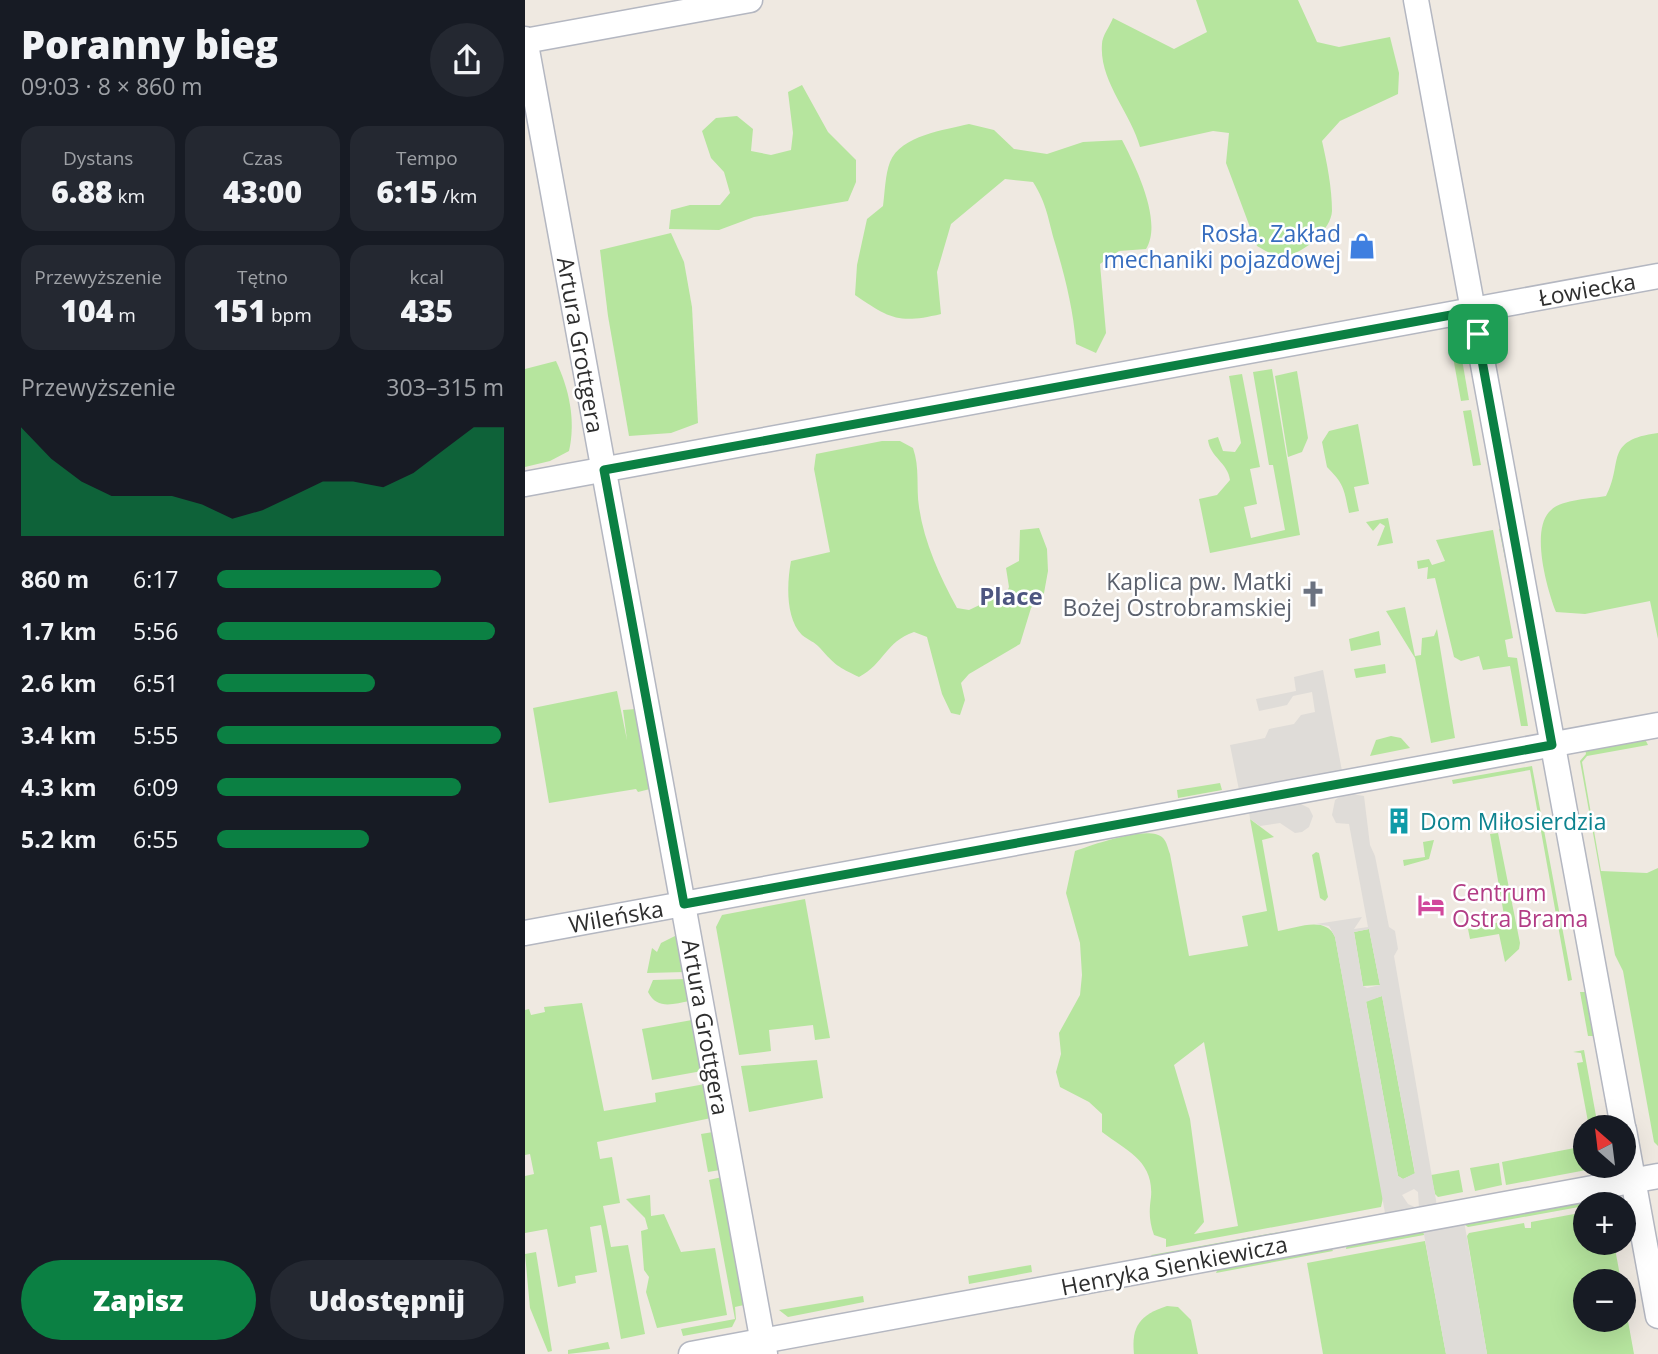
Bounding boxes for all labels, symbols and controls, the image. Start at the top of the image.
text: Poranny bieg [21,18,278,70]
button: share [430,23,504,97]
text: 09:03 · 8 × 860 m [21,70,203,102]
text: Dystans [63,145,133,171]
text: Czas [242,145,283,171]
text: Tempo [396,145,458,171]
text: 6.88 [51,171,113,212]
text: 43:00 [223,171,302,212]
text: 6:15 [376,171,438,212]
text: km [113,183,145,209]
text: /km [438,183,477,209]
place label: Rosła. Zakład mechaniki pojazdowej [1103,217,1341,275]
shop icon: Rosła. Zakład mechaniki pojazdowej [1347,231,1377,261]
street label: Artura Grottgera [550,254,612,436]
text: Przewyższenie [34,264,162,290]
text: Tętno [237,264,288,290]
text: kcal [410,264,444,290]
street label: Łowiecka [1536,265,1638,313]
text: 104 [61,290,113,331]
text: 151 [213,290,266,331]
text: 435 [400,290,453,331]
text: m [113,302,136,328]
text: bpm [266,302,312,328]
pin [1448,304,1508,364]
icon: arrive [1459,315,1497,353]
text: Przewyższenie [21,371,176,403]
text: 303–315 m [386,371,504,403]
text: 860 m [21,563,89,595]
text: 6:17 [133,563,179,595]
place label: Kaplica pw. Matki Bożej Ostrobramskiej [1062,565,1292,623]
district label: Place [979,579,1043,612]
church icon: Kaplica pw. Matki Bożej Ostrobramskiej [1298,579,1328,609]
text: 1.7 km [21,615,97,647]
text: 5:56 [133,615,179,647]
text: 2.6 km [21,667,97,699]
text: 6:51 [133,667,179,699]
text: 3.4 km [21,719,97,751]
text: 5:55 [133,719,179,751]
text: 4.3 km [21,771,97,803]
text: 6:09 [133,771,179,803]
place label: Dom Miłosierdzia [1420,805,1606,837]
building icon: Dom Miłosierdzia [1384,806,1414,836]
text: 5.2 km [21,823,97,855]
text: 6:55 [133,823,179,855]
place label: Centrum Ostra Brama [1452,876,1588,934]
hotel icon: Centrum Ostra Brama [1416,890,1446,920]
street label: Wileńska [566,892,666,940]
street label: Artura Grottgera [675,936,737,1118]
north arrow [1573,1115,1636,1178]
map controls [1573,1115,1636,1332]
button: + [1573,1192,1636,1255]
street label: Henryka Sienkiewicza [1058,1227,1290,1303]
button: Zapisz [21,1260,256,1340]
button: Udostępnij [270,1260,504,1340]
button: − [1573,1269,1636,1332]

